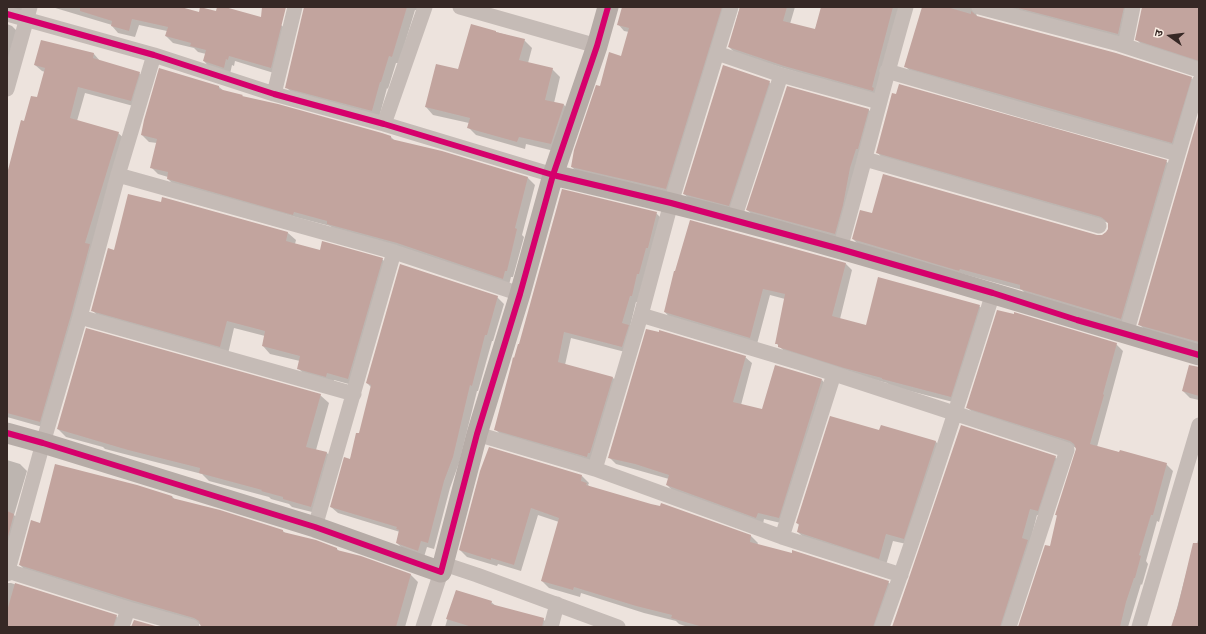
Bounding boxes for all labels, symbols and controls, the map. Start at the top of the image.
north arrow [1150,16,1190,56]
text: उ [1151,28,1166,38]

